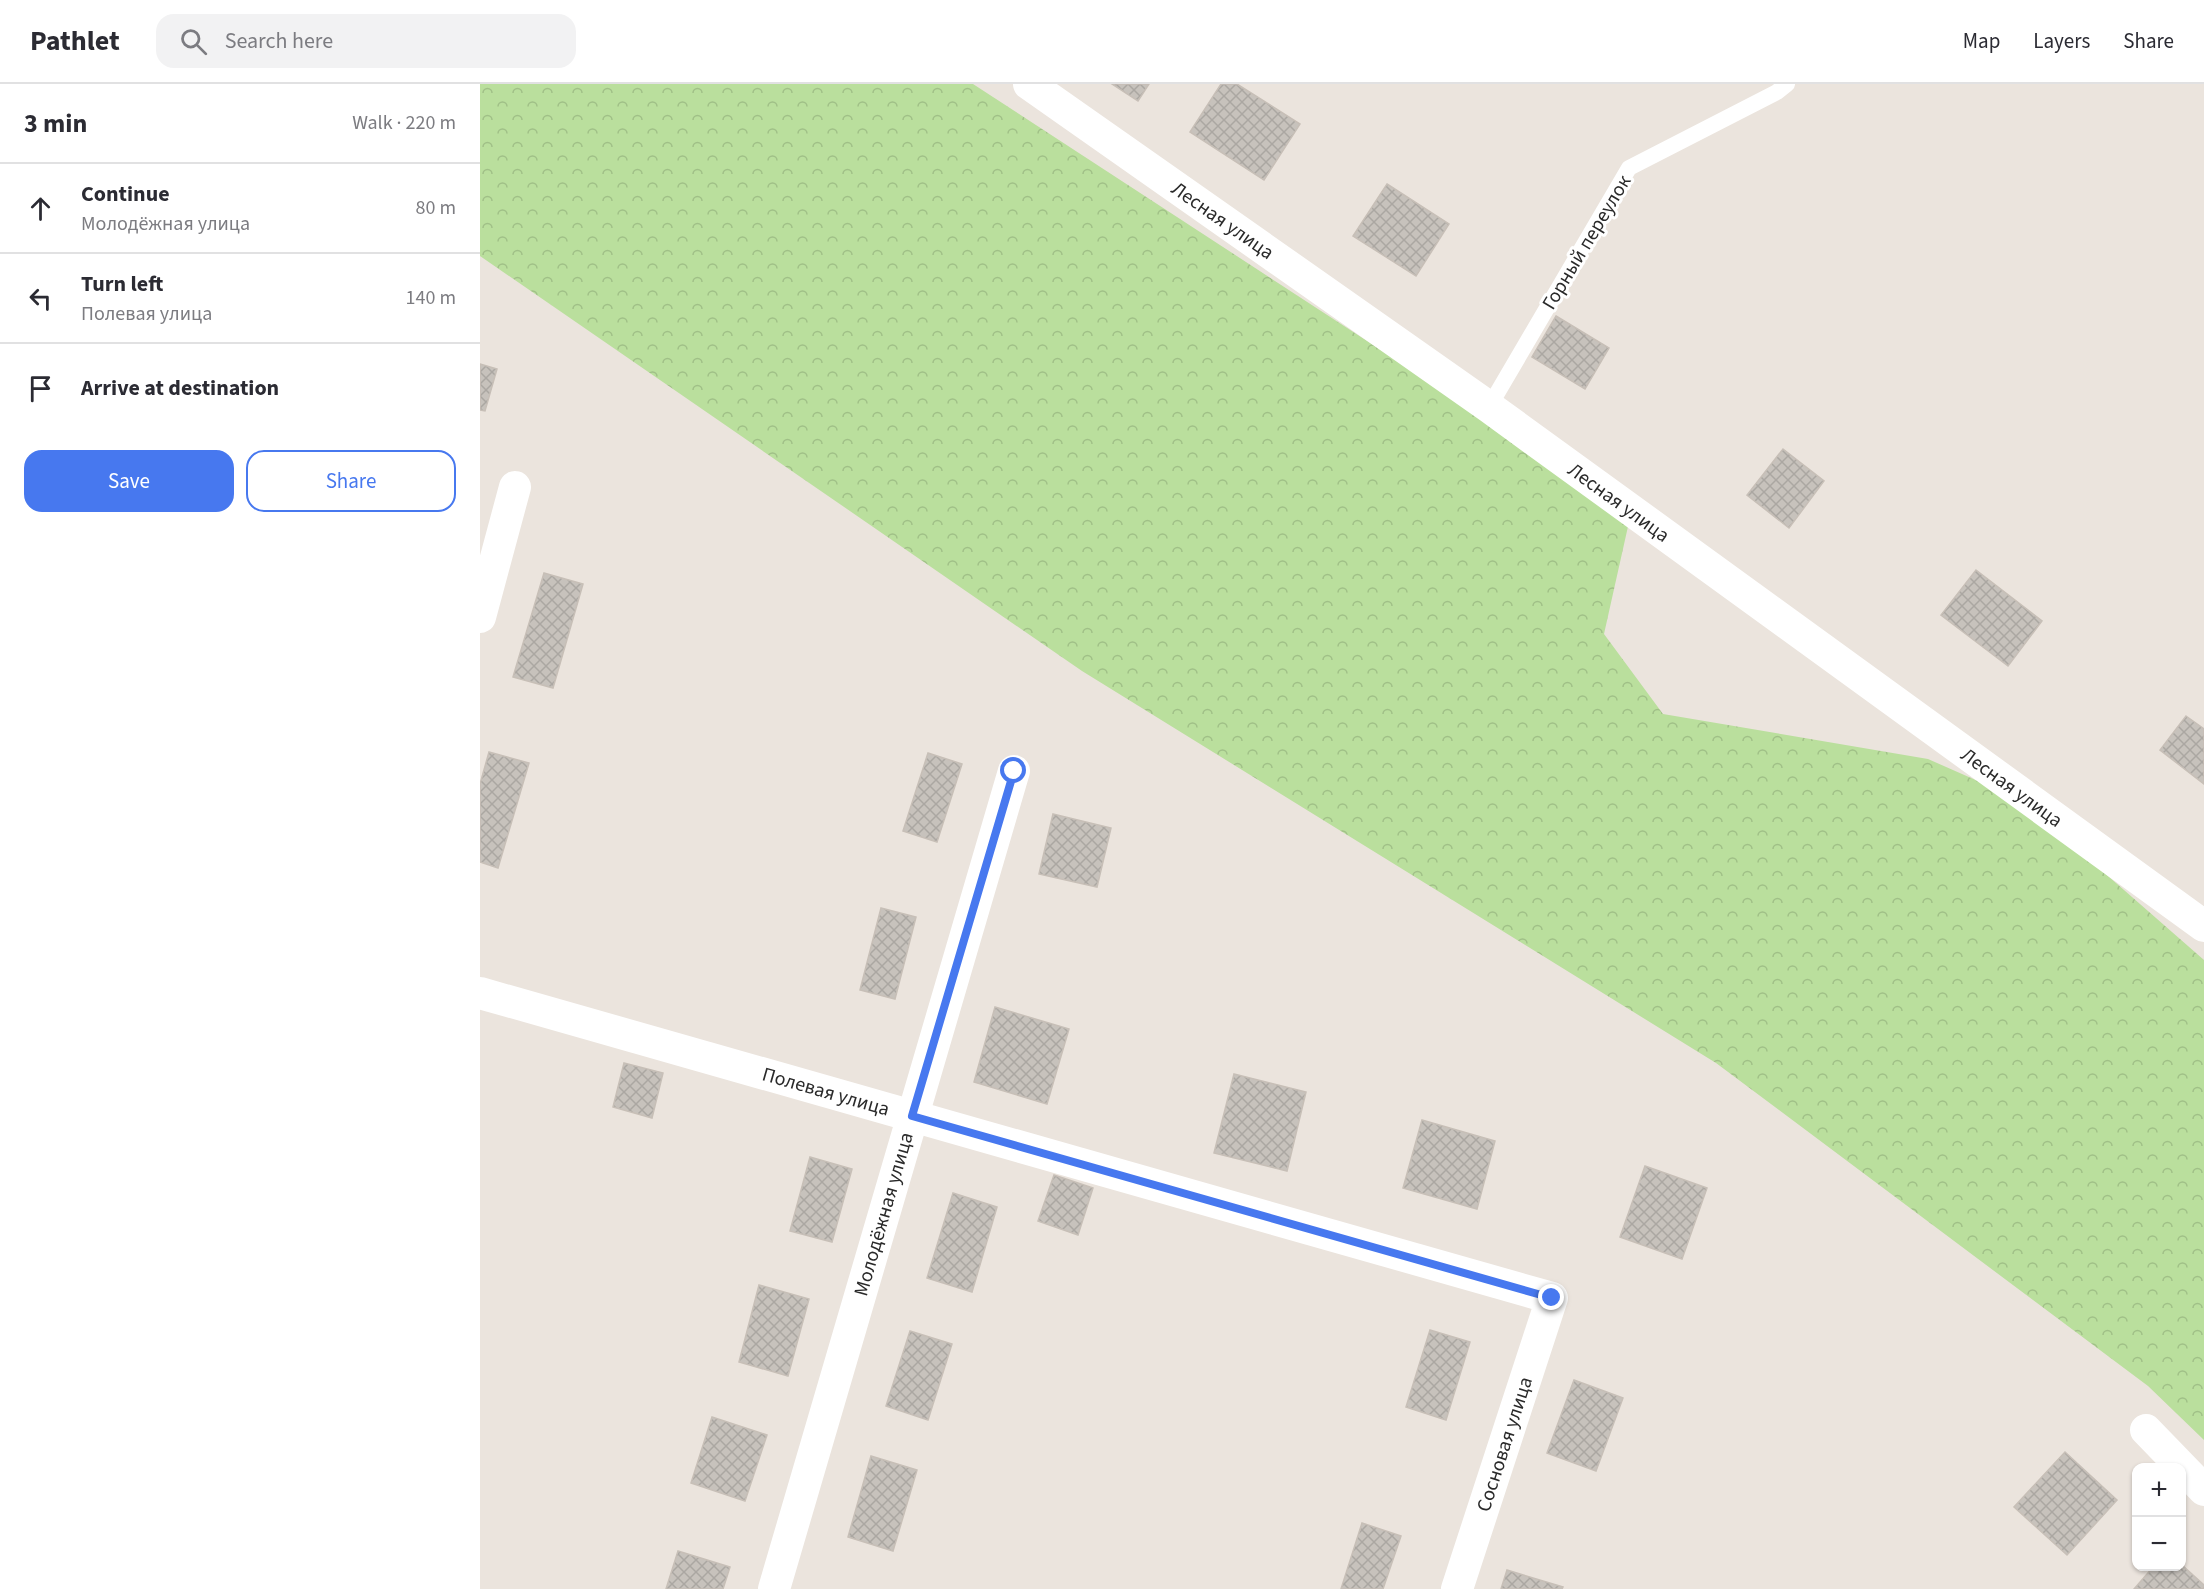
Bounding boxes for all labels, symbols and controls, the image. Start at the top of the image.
search box [156,14,576,68]
text: Pathlet [30,21,120,61]
icon: search [177,25,210,58]
text: Search here [225,25,333,57]
text: Map [1963,26,2000,56]
text: Layers [2033,26,2090,56]
text: Share [2123,26,2174,56]
text: 3 min [24,105,87,142]
text: Walk · 220 m [352,109,456,137]
street label: Горный переулок [1536,170,1638,315]
street label: Лесная улица [1165,175,1279,267]
text: Continue [81,178,170,210]
icon: ahead [24,192,57,225]
text: 80 m [416,194,456,222]
text: Молодёжная улица [81,210,250,238]
text: Turn left [81,268,163,300]
icon: left [24,282,57,315]
text: 140 m [406,284,456,312]
text: Полевая улица [81,300,212,328]
icon: arrive [24,372,57,405]
text: Arrive at destination [81,372,279,404]
button: Save [24,450,234,512]
button: Share [246,450,456,512]
street label: Лесная улица [1562,456,1675,549]
street label: Лесная улица [1955,741,2068,834]
route start [1000,757,1026,783]
street label: Полевая улица [759,1060,893,1124]
street label: Молодёжная улица [847,1129,921,1299]
route end [1538,1284,1564,1310]
street label: Сосновая улица [1470,1373,1540,1515]
map controls [2132,1463,2186,1571]
button: + [2132,1463,2186,1517]
button: − [2132,1517,2186,1571]

